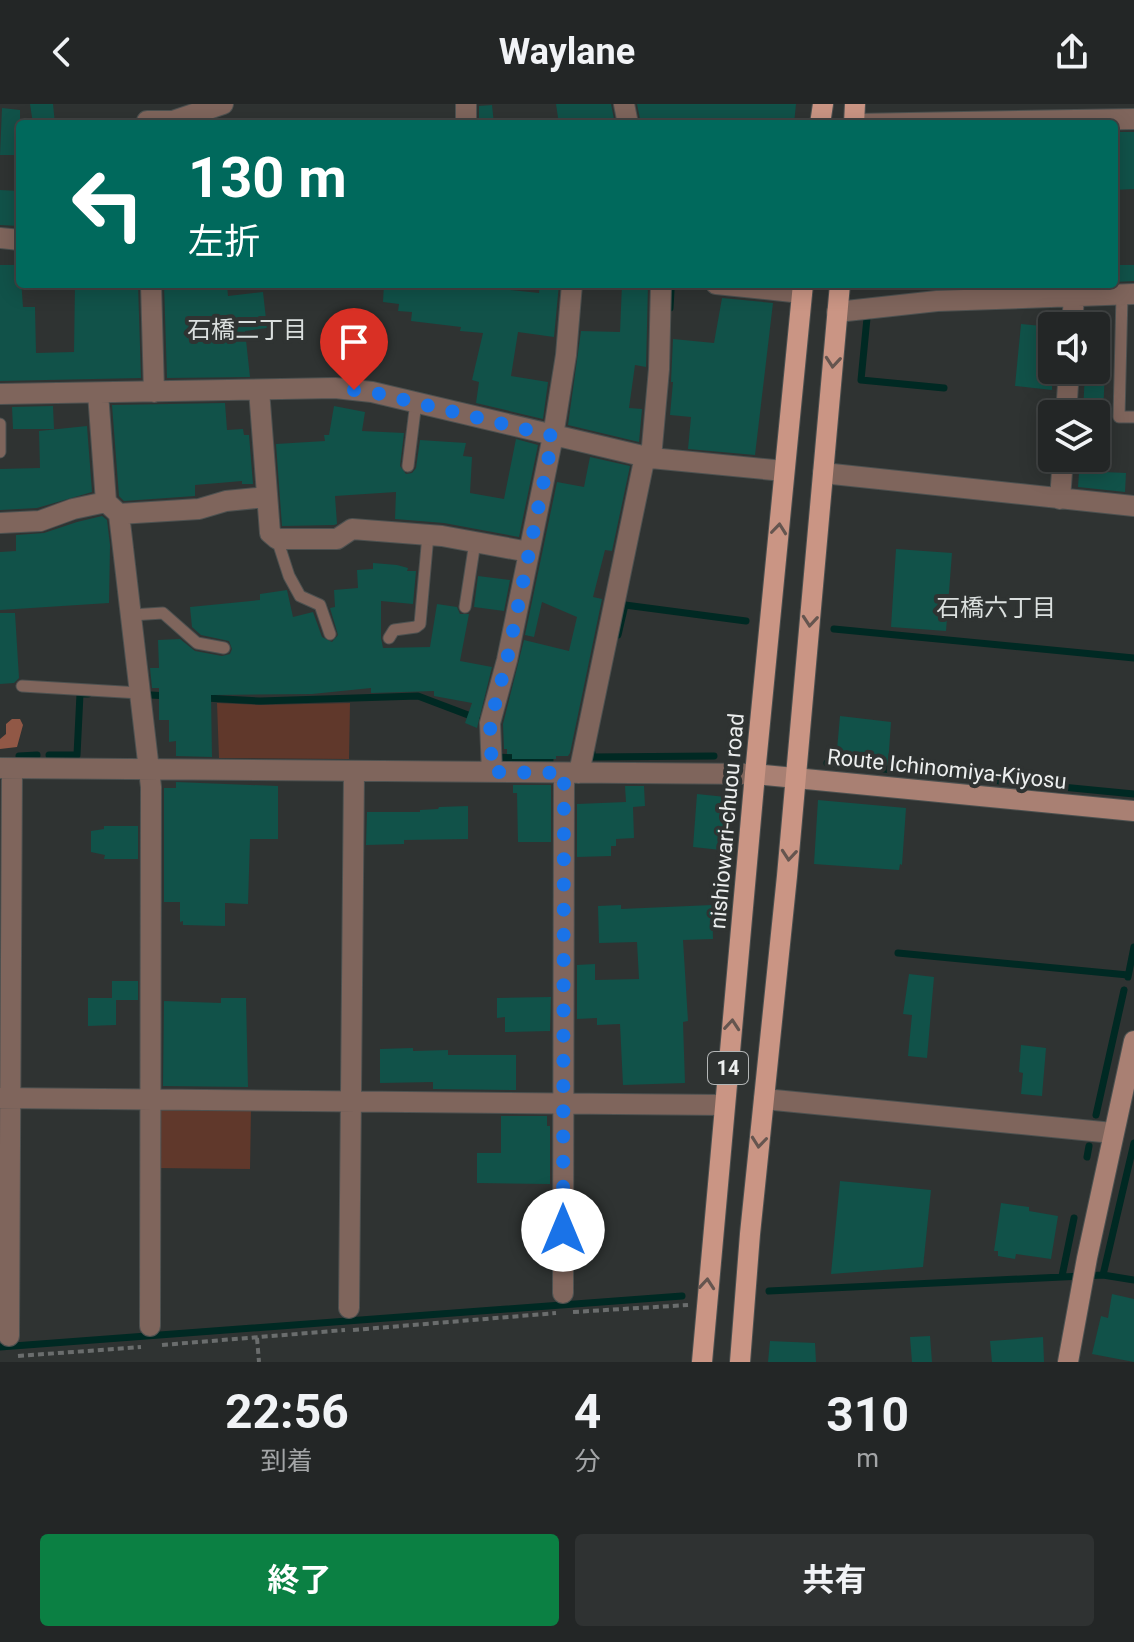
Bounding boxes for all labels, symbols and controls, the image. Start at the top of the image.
icon: back [40,30,84,74]
icon: share [1050,30,1094,74]
text: Waylane [499,31,635,73]
text: 130 m [188,145,347,211]
icon: left [56,152,160,256]
text: 左折 [188,221,260,263]
pin [320,308,388,390]
map controls [1038,312,1110,472]
button: sound [1038,312,1110,384]
district label: 石橋二丁目 [187,316,307,344]
icon: arrive [332,320,376,364]
one-way arrow [824,356,841,369]
button: layers [1038,400,1110,472]
one-way arrow [770,522,787,535]
district label: 石橋六丁目 [936,594,1056,622]
one-way arrow [802,615,819,628]
street label: nishiowari-chuou road [705,712,749,930]
street label: Route Ichinomiya-Kiyosu [826,744,1068,794]
one-way arrow [781,849,798,862]
one-way arrow [723,1018,740,1031]
road number: 14 [708,1052,748,1084]
one-way arrow [751,1136,768,1149]
position arrow [521,1188,605,1272]
one-way arrow [699,1277,716,1290]
text: 22:56 [225,1383,349,1440]
text: 4 [574,1383,601,1440]
text: 310 [826,1386,909,1443]
text: m [856,1443,879,1473]
text: 到着 [261,1446,313,1476]
text: 分 [575,1446,601,1476]
button: 終了 [40,1534,559,1626]
button: 共有 [575,1534,1094,1626]

